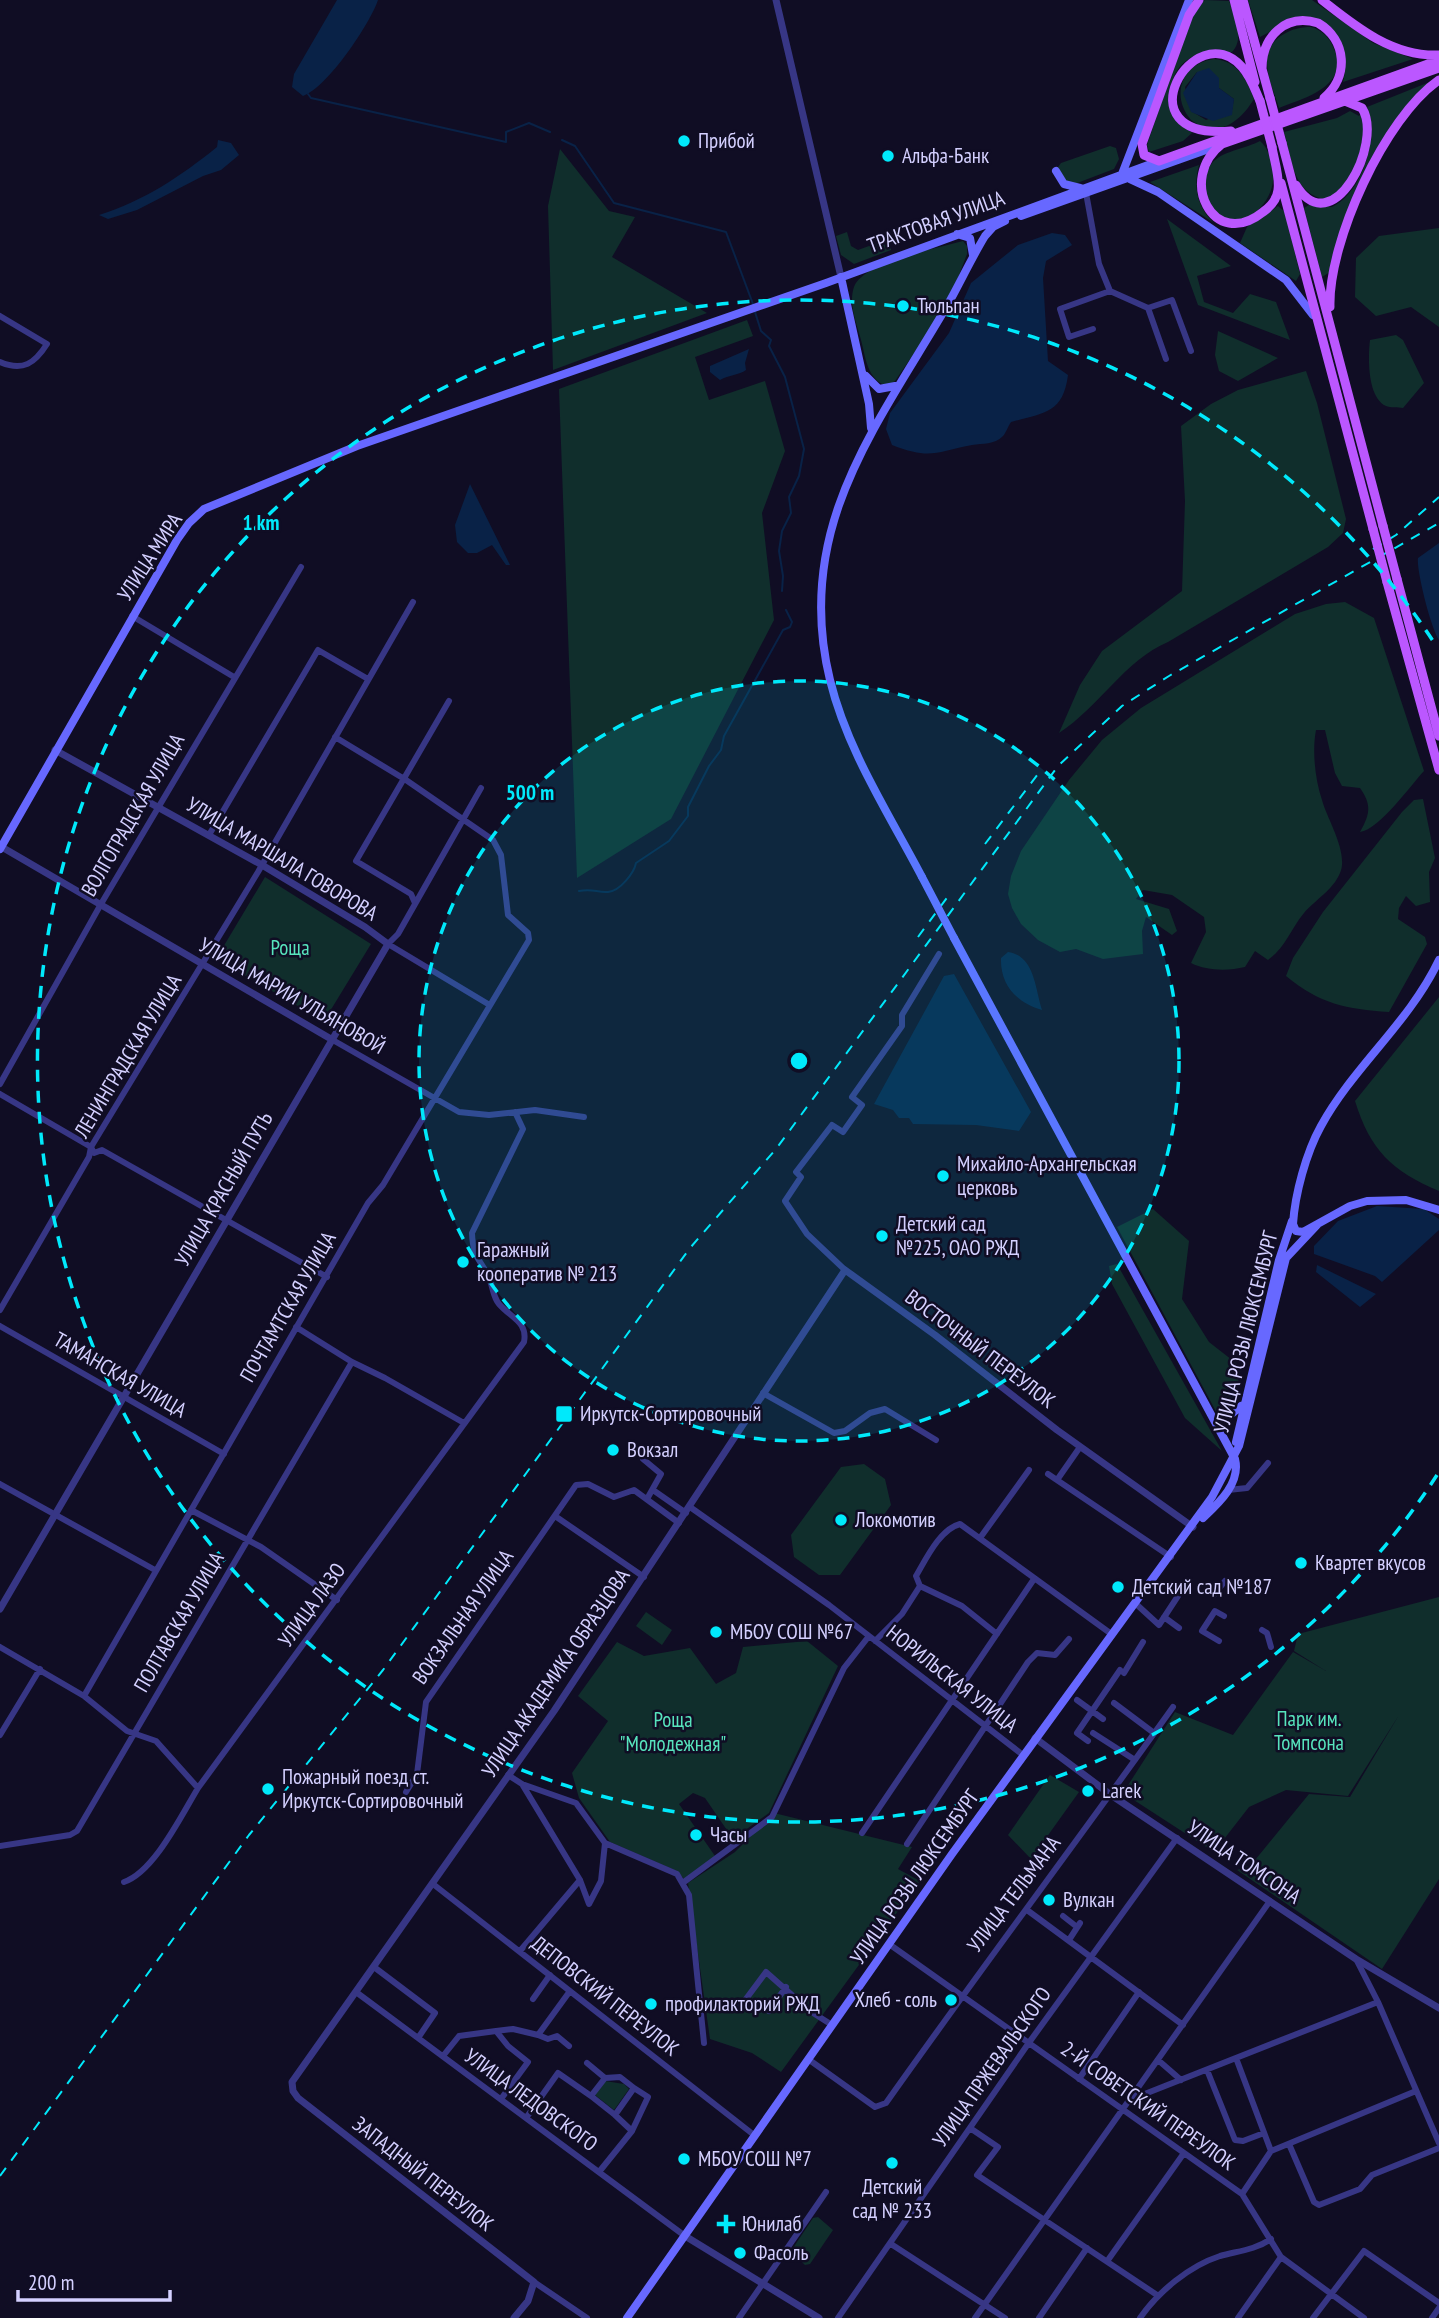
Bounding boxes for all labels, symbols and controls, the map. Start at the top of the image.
place label: Прибой [698,127,755,154]
marker: Прибой [676,133,692,149]
place label: Альфа-Банк [902,142,989,169]
marker: Альфа-Банк [880,148,896,164]
street label: ТРАКТОВАЯ УЛИЦА [864,184,1008,259]
place label: Тюльпан [917,292,980,319]
marker: Тюльпан [895,298,911,314]
street label: УЛИЦА МИРА [111,508,188,606]
text: 1 km [243,509,280,536]
street label: ВОЛГОГРАДСКАЯ УЛИЦА [75,728,190,901]
text: 500 m [506,779,554,806]
street label: УЛИЦА МАРШАЛА ГОВОРОВА [182,791,383,926]
street label: УЛИЦА МАРИИ УЛЬЯНОВОЙ [194,931,390,1060]
park label: Роща [270,934,310,961]
street label: ЛЕНИНГРАДСКАЯ УЛИЦА [67,969,187,1143]
centre of rings [787,1049,811,1073]
street label: УЛИЦА КРАСНЫЙ ПУТЬ [168,1107,279,1271]
place label: Михайло-Архангельская церковь [957,1150,1137,1201]
marker: Михайло-Архангельская церковь [935,1168,951,1184]
place label: Детский сад №225, ОАО РЖД [896,1210,1020,1261]
street label: ПОЧТАМТСКАЯ УЛИЦА [234,1227,342,1387]
marker: Детский сад №225, ОАО РЖД [874,1228,890,1244]
street label: УЛИЦА РОЗЫ ЛЮКСЕМБУРГ [1207,1228,1284,1436]
place label: Гаражный кооператив № 213 [477,1236,617,1287]
marker: Гаражный кооператив № 213 [455,1254,471,1270]
street label: ВОСТОЧНЫЙ ПЕРЕУЛОК [900,1283,1061,1414]
street label: ТАМАНСКАЯ УЛИЦА [49,1326,192,1424]
place label: Иркутск-Сортировочный [580,1400,762,1427]
marker: Иркутск-Сортировочный [554,1404,574,1424]
place label: Вокзал [627,1436,678,1463]
marker: Вокзал [605,1442,621,1458]
place label: Локомотив [854,1506,936,1533]
marker: Локомотив [833,1512,849,1528]
street label: ВОКЗАЛЬНАЯ УЛИЦА [406,1544,519,1689]
street label: ПОЛТАВСКАЯ УЛИЦА [128,1547,230,1697]
place label: Квартет вкусов [1315,1549,1426,1576]
marker: Квартет вкусов [1293,1555,1309,1571]
street label: УЛИЦА ЛАЗО [272,1557,351,1652]
street label: УЛИЦА АКАДЕМИКА ОБРАЗЦОВА [476,1563,636,1782]
place label: Детский сад №187 [1132,1573,1272,1600]
marker: Детский сад №187 [1110,1579,1126,1595]
place label: МБОУ СОШ №67 [730,1618,853,1645]
street label: НОРИЛЬСКАЯ УЛИЦА [881,1619,1024,1738]
marker: МБОУ СОШ №67 [708,1624,724,1640]
park label: Парк им. Томпсона [1274,1705,1344,1756]
park label: Роща "Молодежная" [620,1706,726,1757]
place label: Пожарный поезд ст. Иркутск-Сортировочный [282,1763,464,1814]
place label: Larek [1102,1777,1141,1804]
marker: Пожарный поезд ст. Иркутск-Сортировочный [260,1781,276,1797]
marker: Larek [1080,1783,1096,1799]
street label: УЛИЦА РОЗЫ ЛЮКСЕМБУРГ [844,1784,985,1969]
street label: УЛИЦА ТОМСОНА [1182,1814,1306,1910]
place label: Часы [710,1821,747,1848]
marker: Часы [688,1827,704,1843]
street label: УЛИЦА ТЕЛЬМАНА [961,1830,1066,1957]
place label: Вулкан [1063,1886,1115,1913]
marker: Вулкан [1041,1892,1057,1908]
street label: ДЕПОВСКИЙ ПЕРЕУЛОК [526,1929,685,2062]
street label: УЛИЦА ПРЖЕВАЛЬСКОГО [926,1982,1057,2152]
place label: Хлеб - соль [854,1986,937,2013]
place label: профилакторий РЖД [665,1990,820,2017]
marker: Хлеб - соль [943,1992,959,2008]
marker: профилакторий РЖД [643,1996,659,2012]
street label: 2-Й СОВЕТСКИЙ ПЕРЕУЛОК [1056,2035,1241,2176]
street label: УЛИЦА ЛЕДОВСКОГО [459,2042,603,2157]
street label: ЗАПАДНЫЙ ПЕРЕУЛОК [347,2110,499,2237]
place label: МБОУ СОШ №7 [698,2145,812,2172]
marker: МБОУ СОШ №7 [676,2151,692,2167]
marker: Детский сад № 233 [884,2155,900,2171]
place label: Детский сад № 233 [852,2173,932,2224]
place label: Юнилаб [742,2210,801,2237]
marker: Юнилаб [716,2214,736,2234]
place label: Фасоль [754,2239,808,2266]
marker: Фасоль [732,2245,748,2261]
scale bar [18,2258,170,2302]
text: 200 m [28,2269,74,2296]

